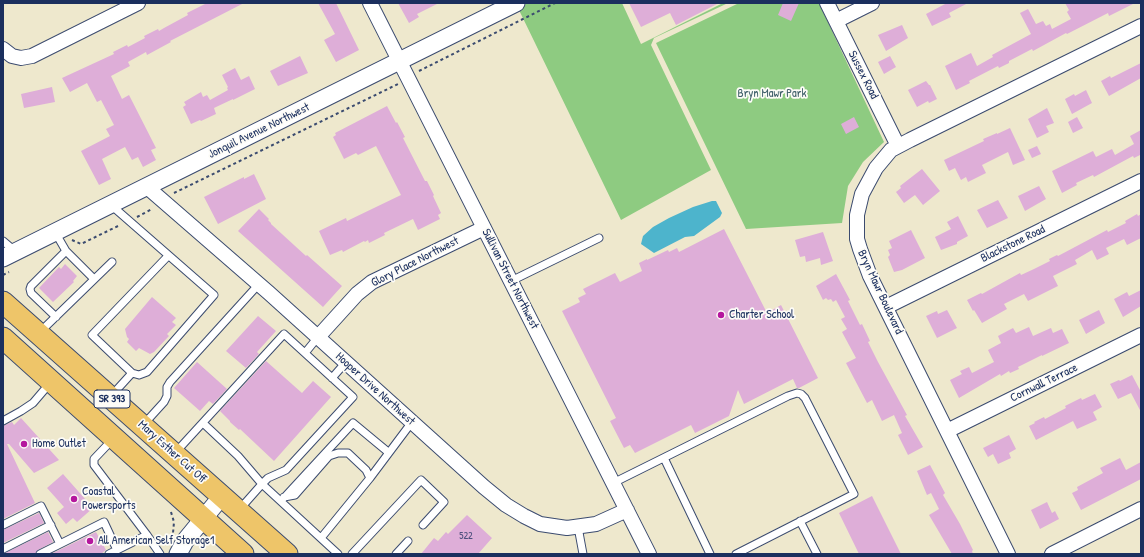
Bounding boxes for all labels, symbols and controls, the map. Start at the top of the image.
street label: Sussex Road [845,49,881,101]
park label: Bryn Mawr Park [738,87,806,101]
street label: Jonquil Avenue Northwest [206,100,312,162]
street label: Blackstone Road [978,222,1048,266]
street label: Sullivan Street Northwest [478,226,542,332]
street label: Glory Place Northwest [369,234,461,290]
street label: Bryn Mawr Boulevard [854,248,906,336]
place label: Charter School [729,308,794,322]
marker: Charter School [716,310,726,320]
street label: Hooper Drive Northwest [332,350,418,428]
street label: Cornwall Terrace [1008,360,1080,406]
road number: SR 393 [94,390,130,408]
street label: Mary Esther Cut Off [135,418,209,486]
place label: Home Outlet [32,437,86,451]
marker: Home Outlet [19,439,29,449]
place label: Coastal Powersports [82,485,136,513]
marker: Coastal Powersports [69,494,79,504]
house number: 522 [459,530,473,542]
place label: All American Self Storage1 [98,534,214,548]
marker: All American Self Storage1 [85,536,95,546]

